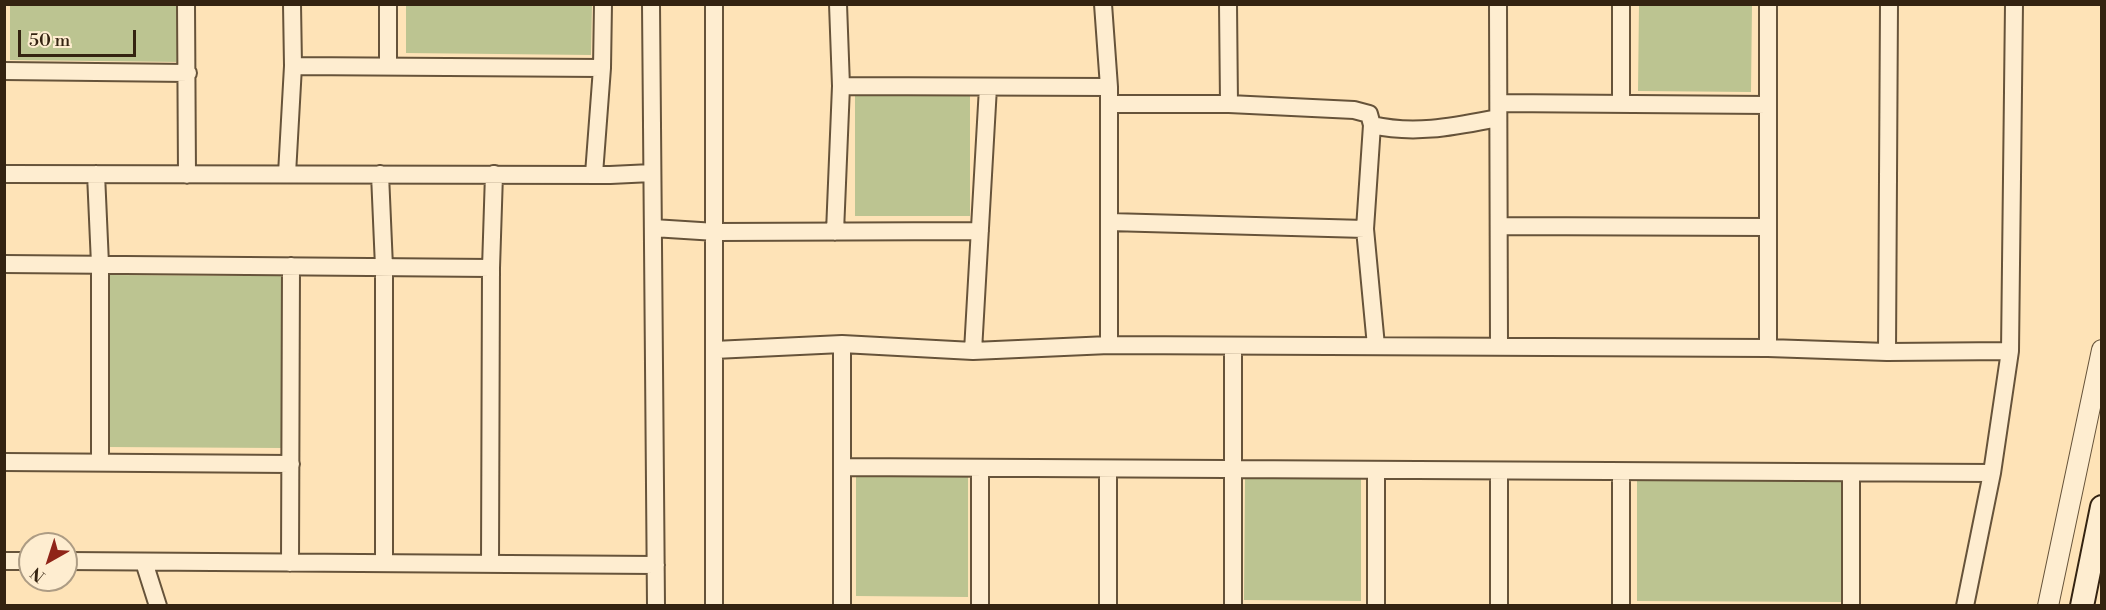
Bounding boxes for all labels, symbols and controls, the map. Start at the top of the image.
scale bar [21,18,140,56]
text: 50 m [29,29,70,52]
north arrow [18,532,78,592]
text: N [27,563,49,586]

